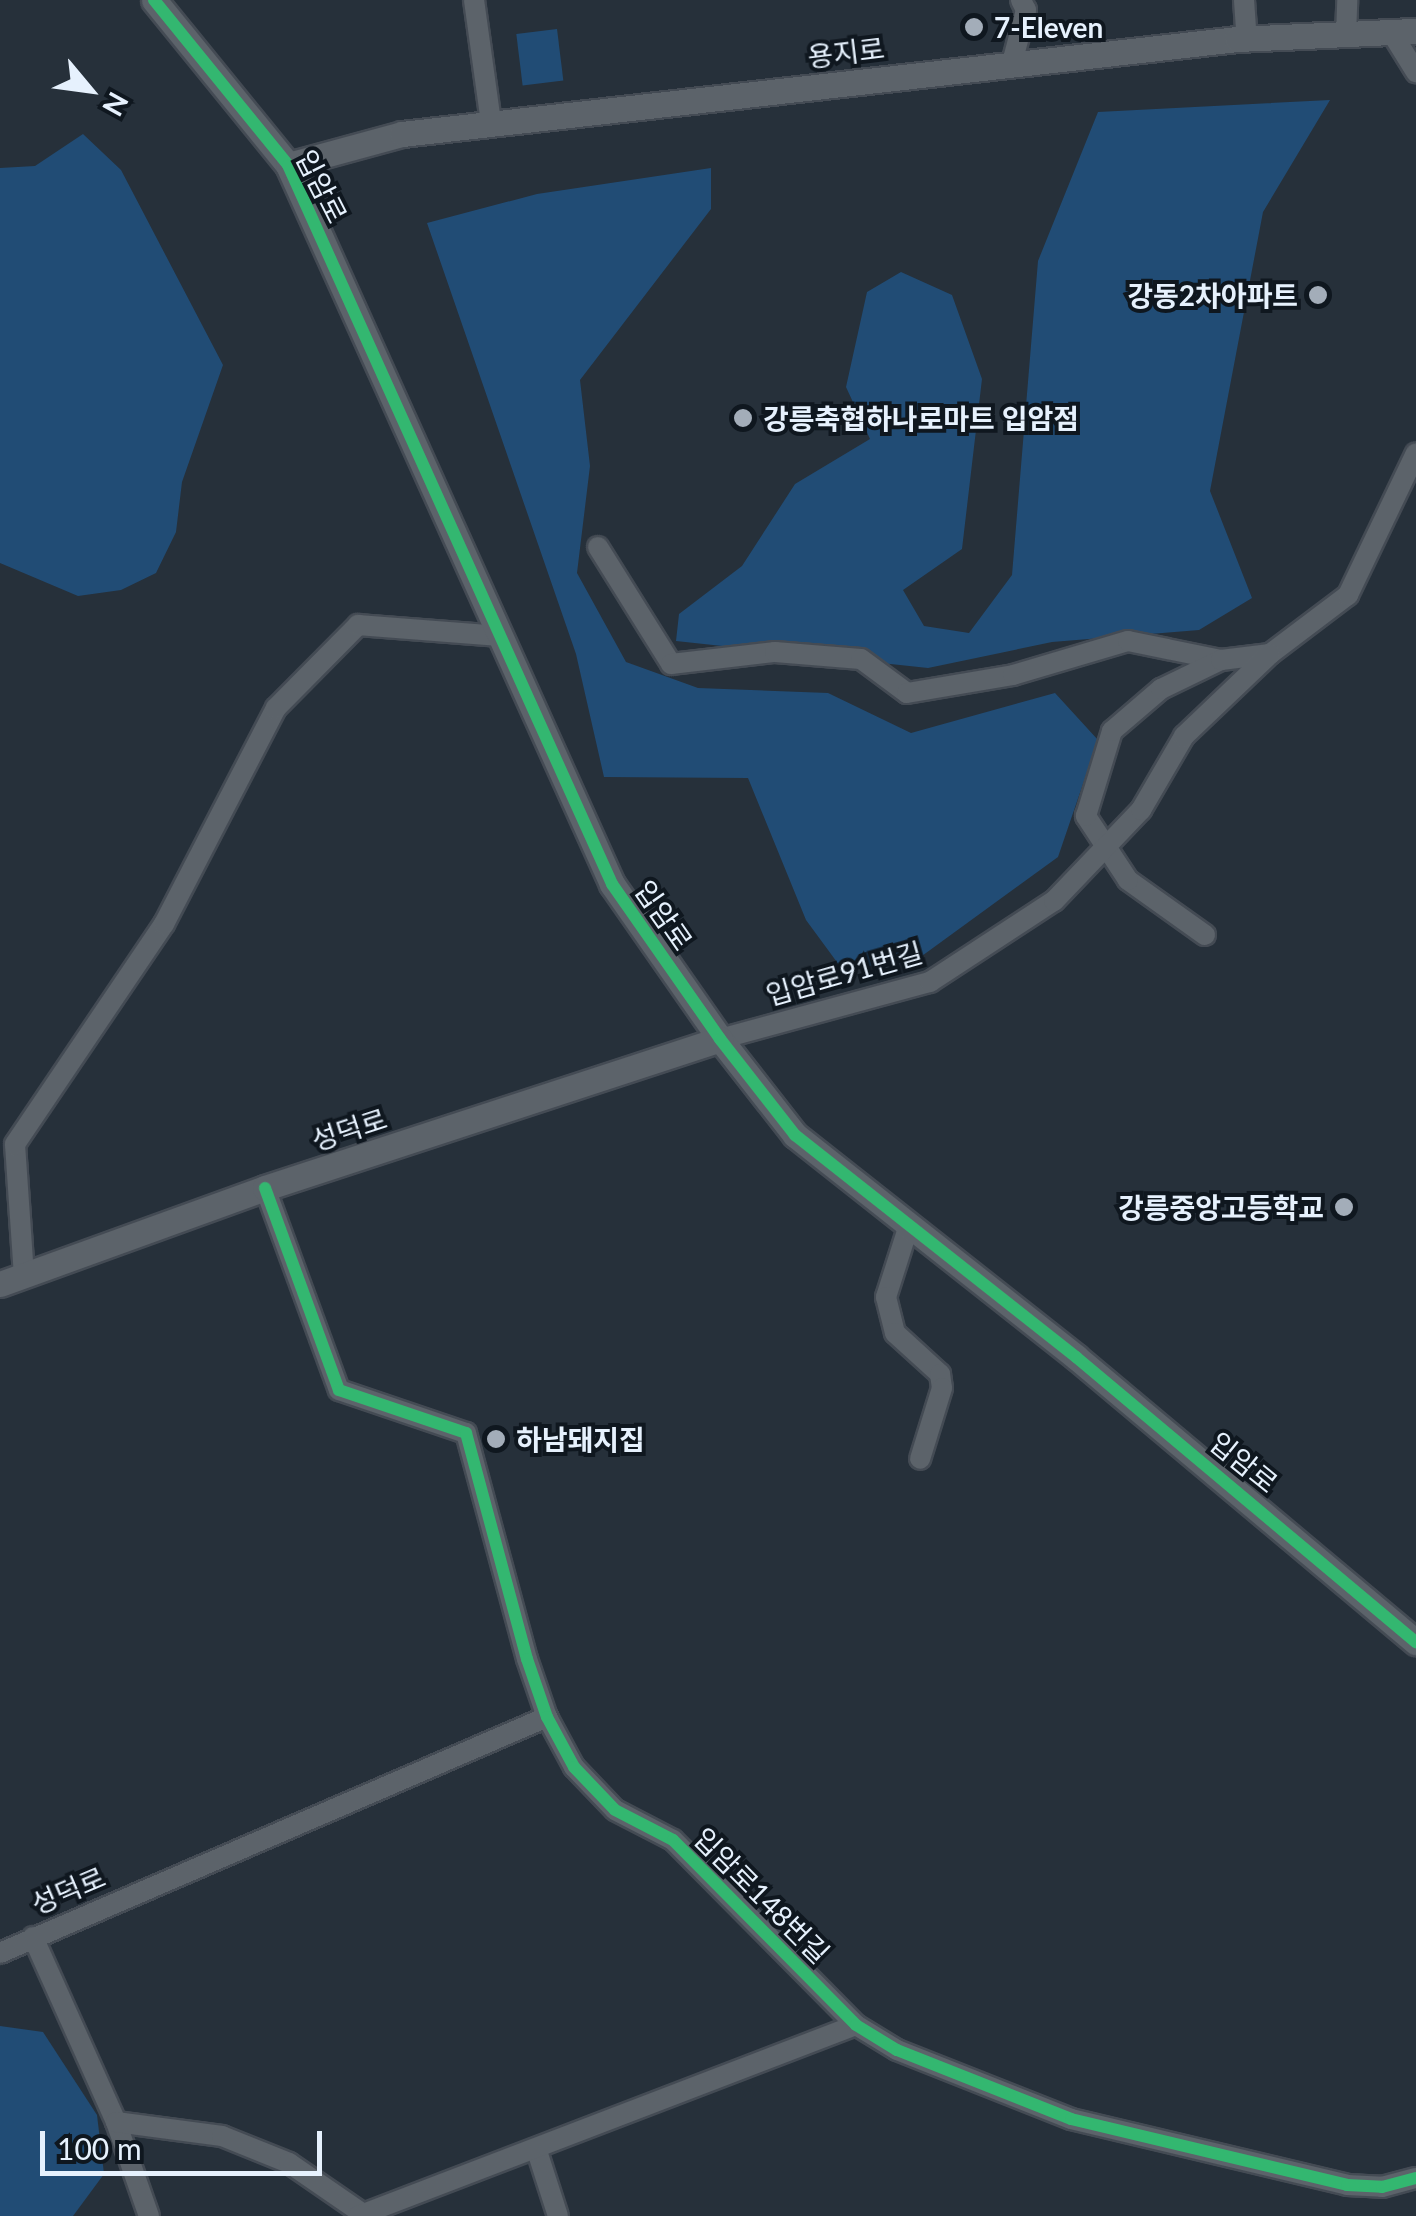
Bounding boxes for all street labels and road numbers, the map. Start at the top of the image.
street label: 용지로 [806,31,886,73]
street label: 입암로 [289,144,355,228]
street label: 입암로 [628,874,700,956]
street label: 입암로91번길 [762,935,926,1011]
street label: 성덕로 [307,1101,391,1157]
street label: 입암로 [1203,1425,1285,1499]
street label: 입암로148번길 [687,1820,837,1970]
street label: 성덕로 [26,1859,110,1921]

